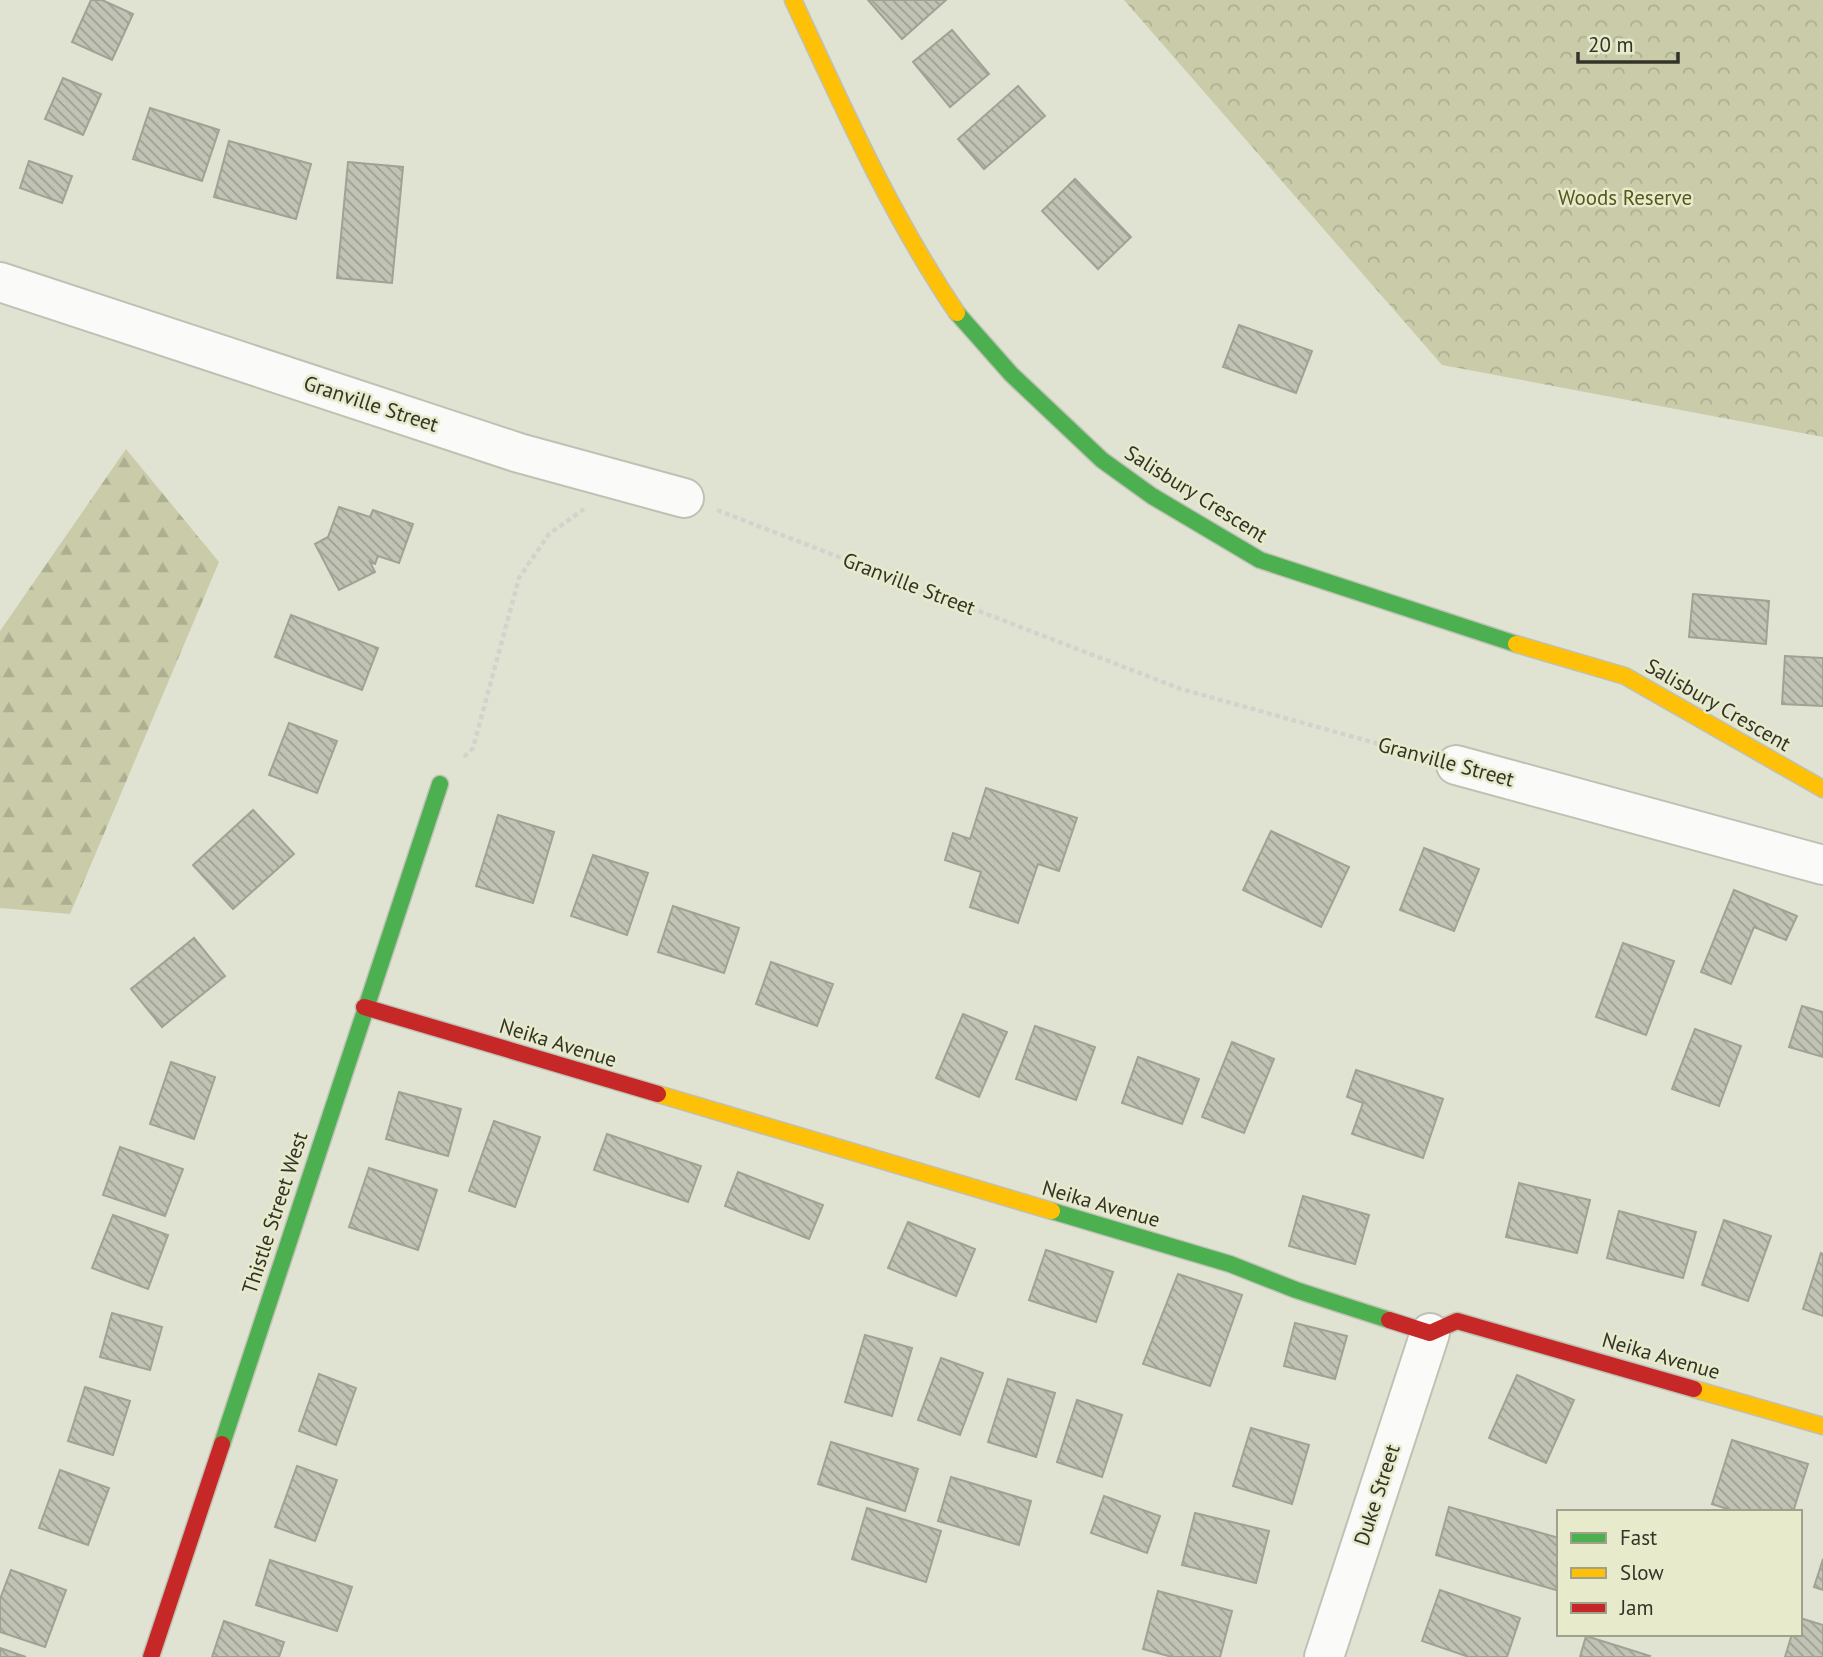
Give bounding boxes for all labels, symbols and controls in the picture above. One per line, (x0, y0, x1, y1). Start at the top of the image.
scale bar (1578, 21, 1678, 65)
text: 20 m (1588, 31, 1634, 58)
park label: Woods Reserve (1558, 184, 1692, 211)
street label: Granville Street (300, 369, 442, 438)
street label: Salisbury Crescent (1120, 439, 1273, 548)
street label: Granville Street (839, 546, 979, 621)
street label: Salisbury Crescent (1641, 652, 1796, 757)
street label: Granville Street (1375, 730, 1517, 793)
street label: Neika Avenue (496, 1012, 620, 1073)
street label: Thistle Street West (236, 1128, 313, 1297)
street label: Neika Avenue (1039, 1174, 1163, 1233)
street label: Neika Avenue (1599, 1326, 1723, 1385)
street label: Duke Street (1347, 1441, 1406, 1549)
legend (1557, 1510, 1802, 1636)
text: Fast (1620, 1524, 1657, 1551)
text: Slow (1620, 1559, 1664, 1586)
text: Jam (1619, 1594, 1654, 1621)

